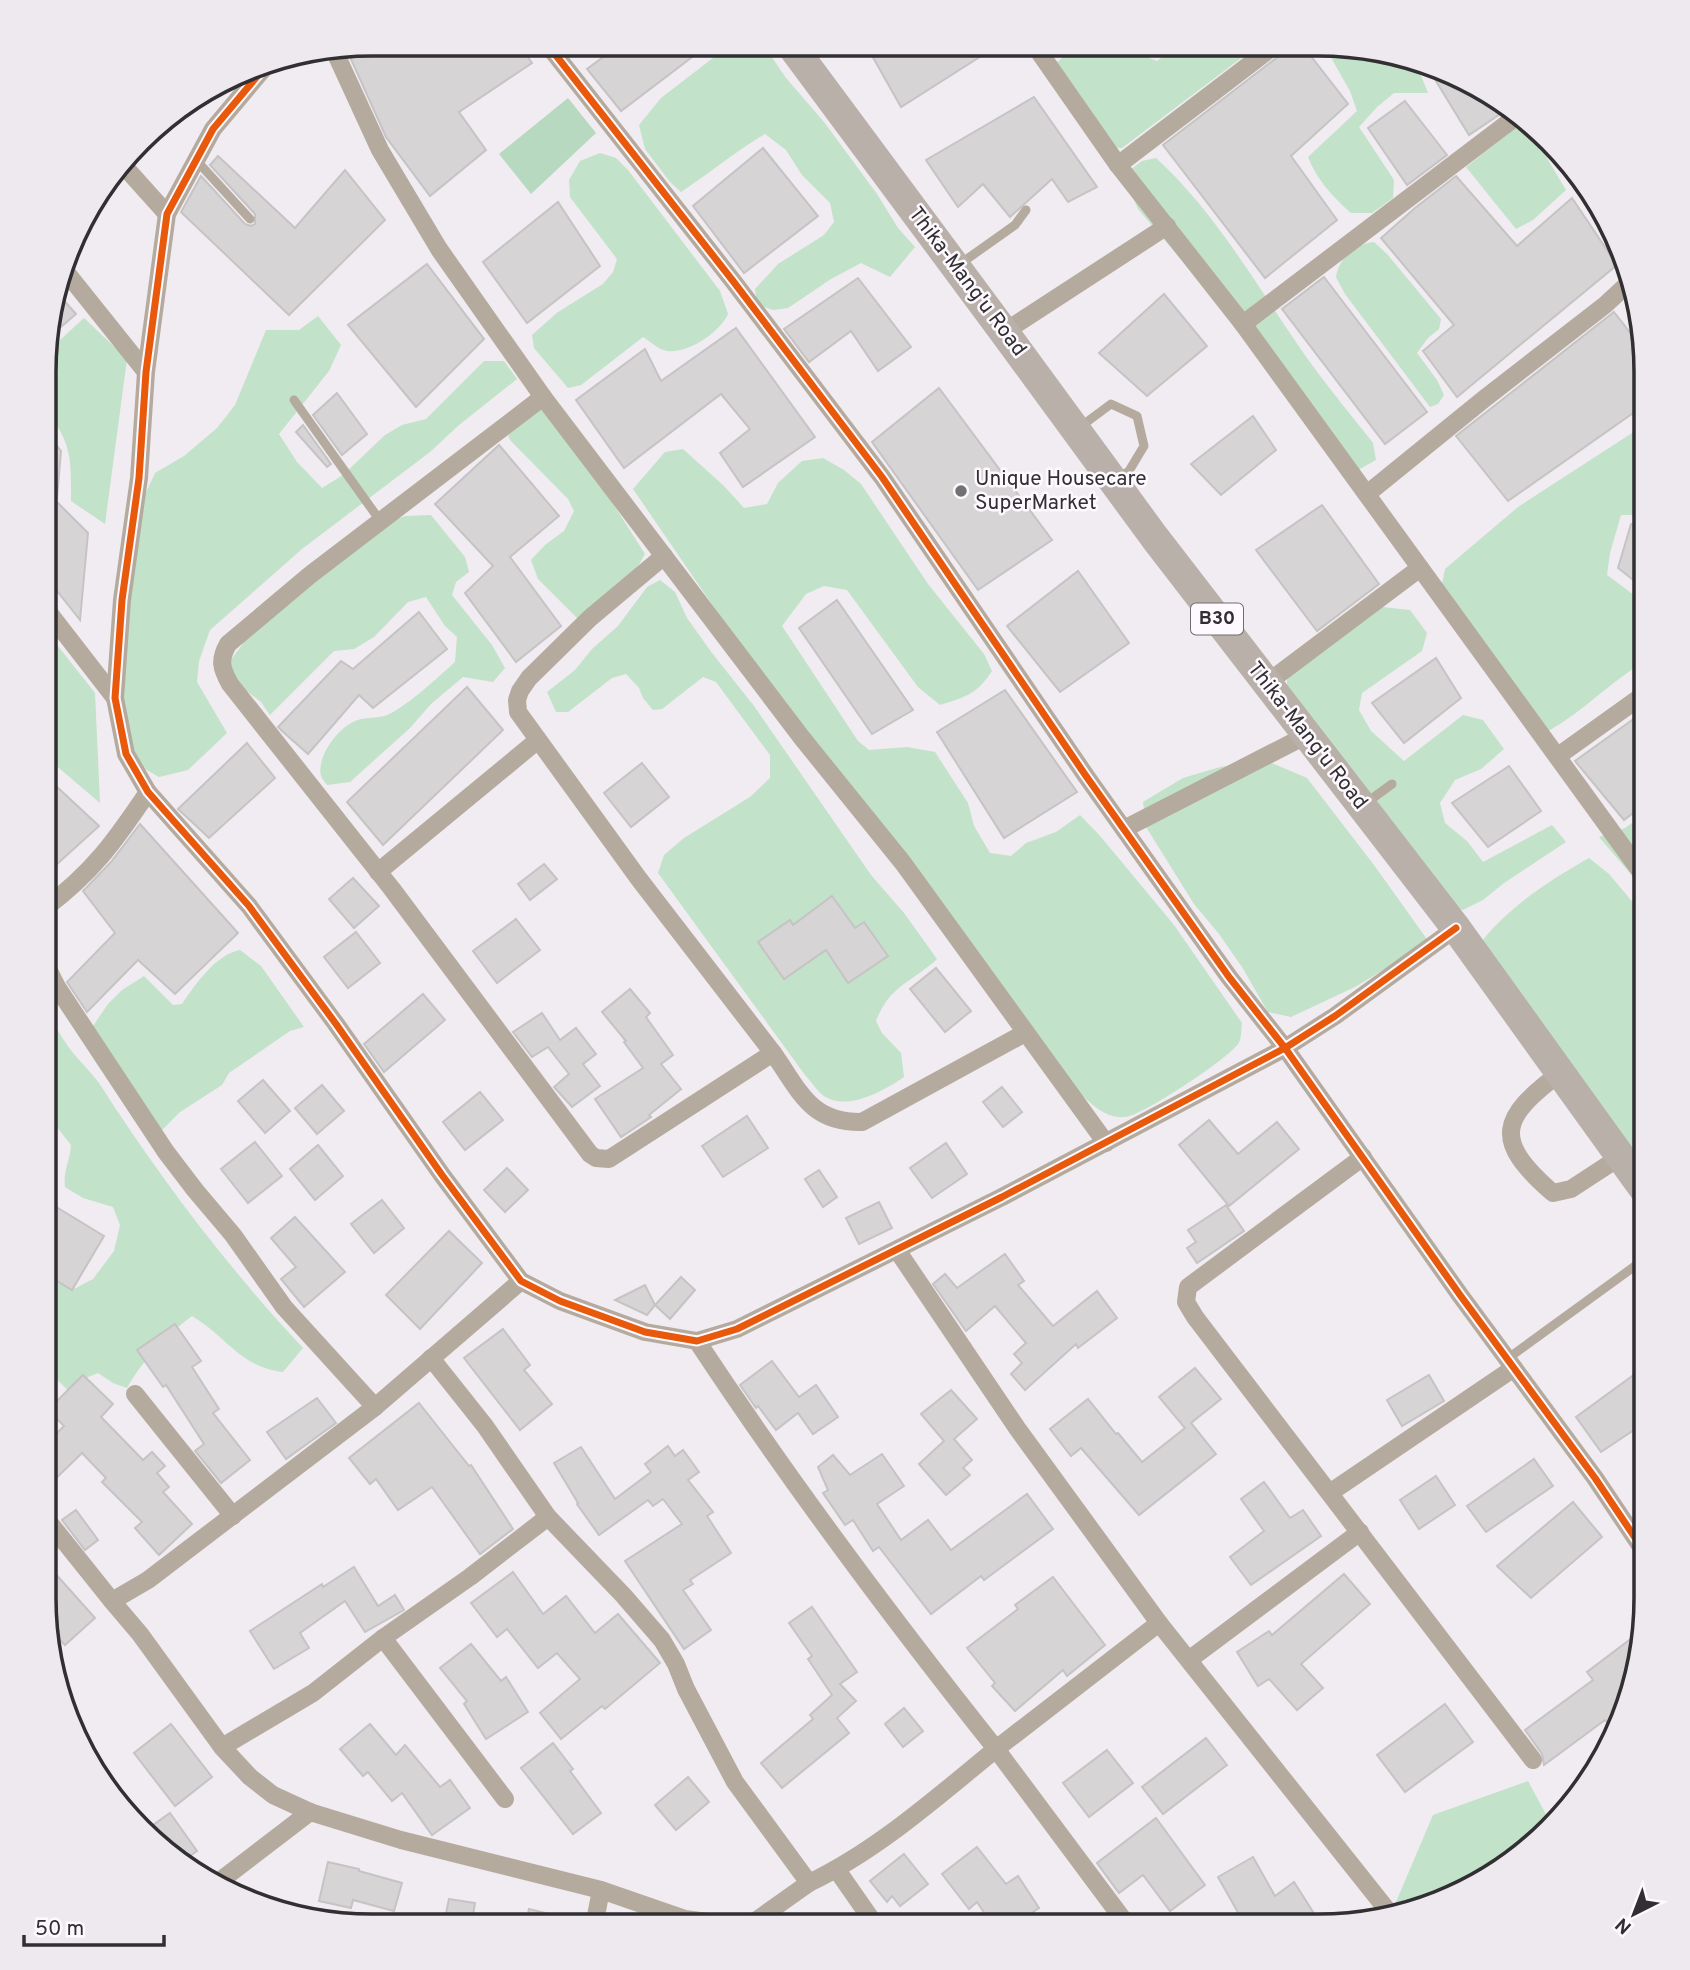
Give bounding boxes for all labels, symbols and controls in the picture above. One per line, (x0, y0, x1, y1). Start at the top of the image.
street label: Thika-Mang'u Road (902, 202, 1032, 362)
place label: Unique Housecare SuperMarket (975, 466, 1147, 517)
marker: Unique Housecare SuperMarket (953, 483, 969, 499)
road number: B30 (1191, 604, 1243, 634)
street label: Thika-Mang'u Road (1241, 657, 1373, 815)
north arrow (1599, 1879, 1669, 1949)
scale bar (24, 1904, 164, 1948)
text: N (1611, 1912, 1637, 1939)
text: 50 m (35, 1916, 84, 1943)

